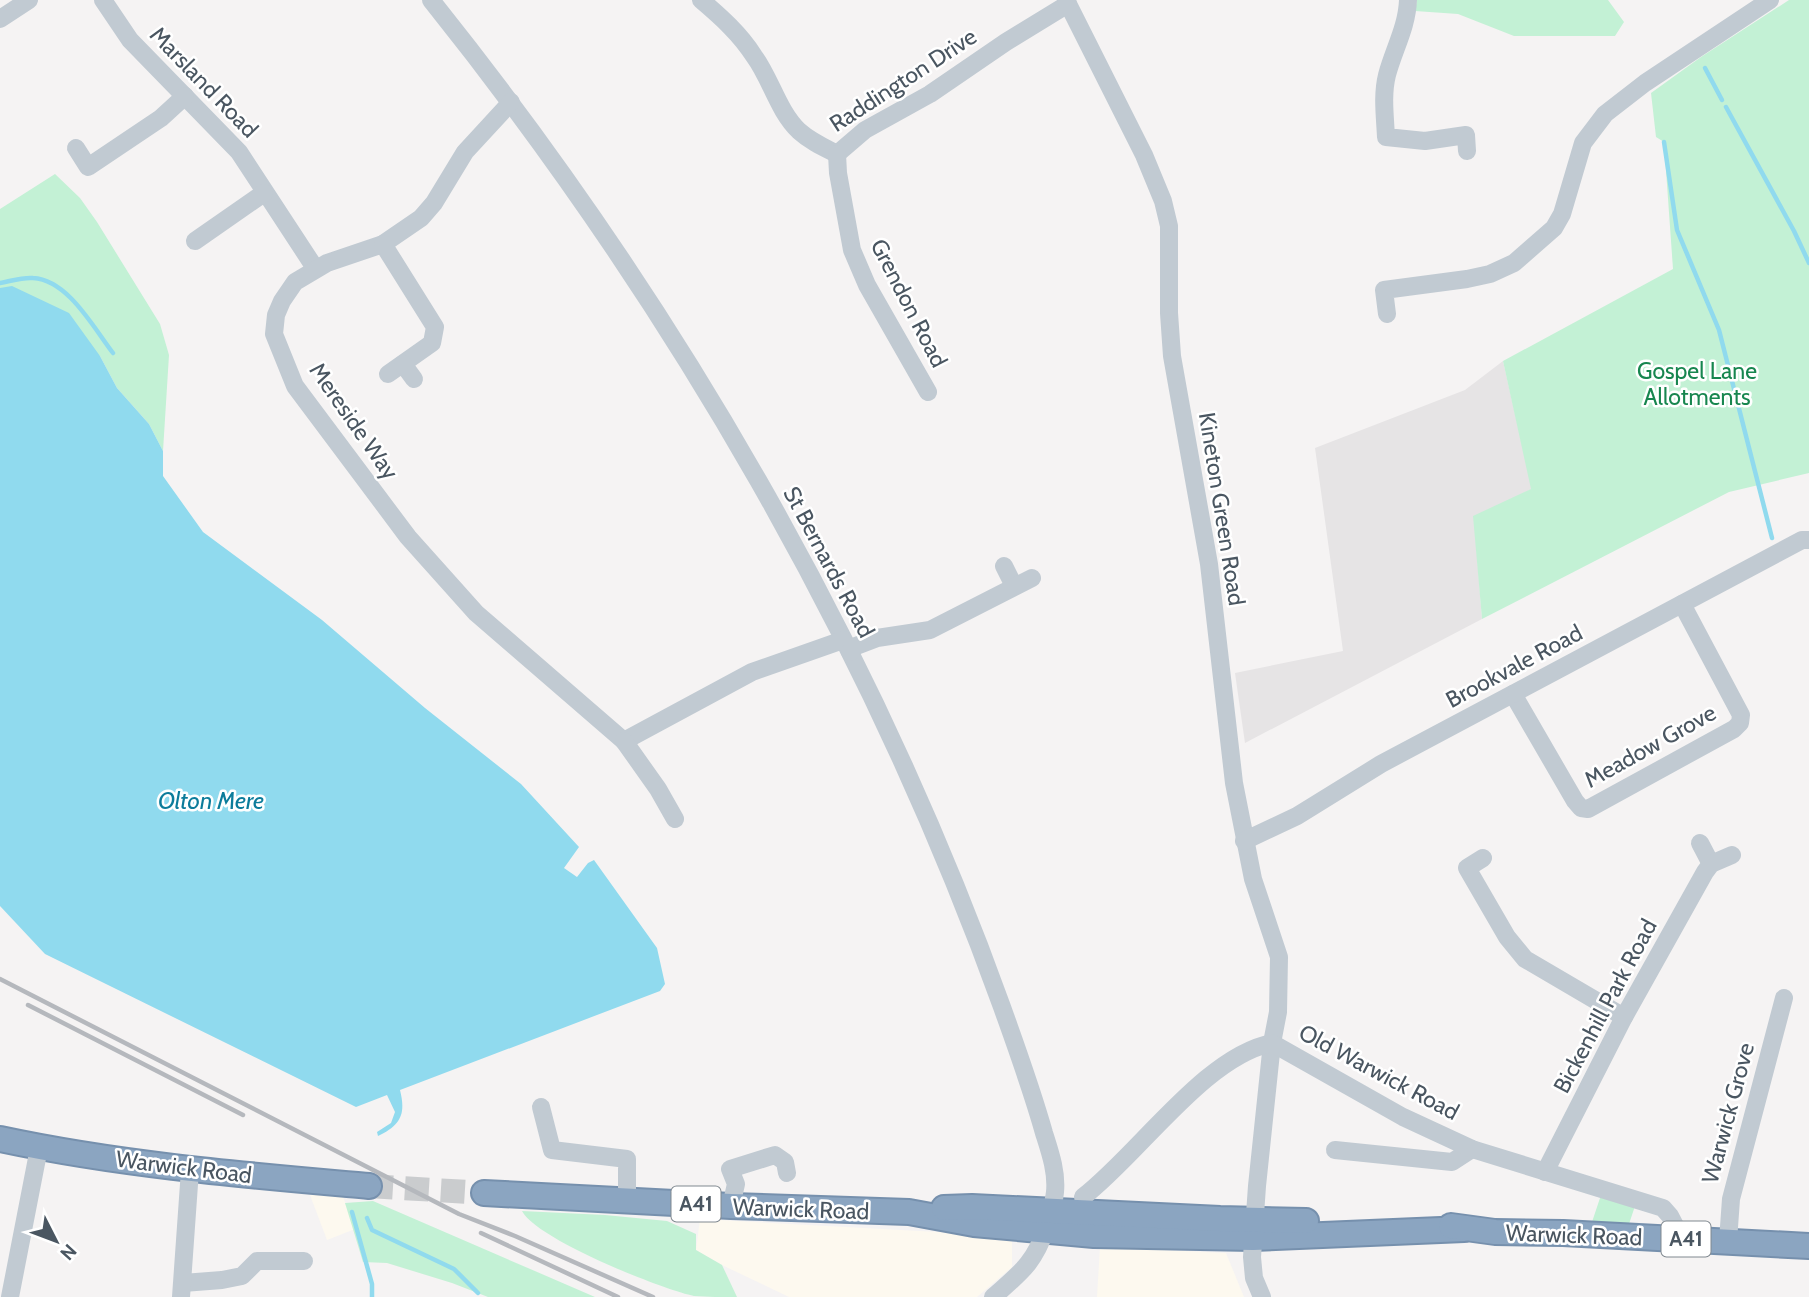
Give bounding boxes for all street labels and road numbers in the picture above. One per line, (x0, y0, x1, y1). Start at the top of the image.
street label: Marsland Road (144, 21, 264, 143)
street label: Raddington Drive (824, 22, 982, 138)
street label: Grendon Road (865, 234, 953, 372)
street label: Mereside Way (304, 357, 405, 485)
street label: Kineton Green Road (1193, 410, 1251, 608)
street label: St Bernards Road (777, 482, 881, 642)
street label: Brookvale Road (1441, 618, 1587, 714)
street label: Meadow Grove (1579, 698, 1721, 794)
street label: Bickenhill Park Road (1547, 914, 1663, 1098)
street label: Old Warwick Road (1294, 1018, 1464, 1126)
street label: Warwick Grove (1696, 1040, 1760, 1186)
street label: Warwick Road (115, 1145, 253, 1189)
road number: A41 (672, 1186, 720, 1222)
street label: Warwick Road (732, 1193, 870, 1225)
street label: Warwick Road (1505, 1219, 1643, 1251)
road number: A41 (1662, 1222, 1710, 1256)

